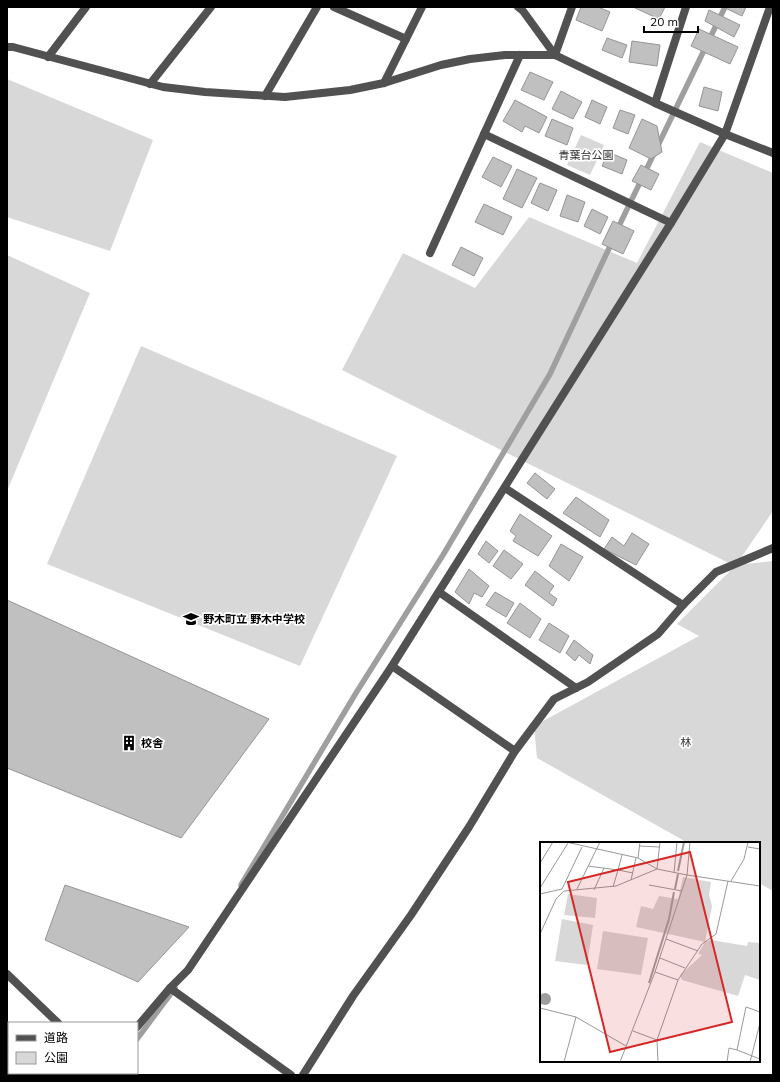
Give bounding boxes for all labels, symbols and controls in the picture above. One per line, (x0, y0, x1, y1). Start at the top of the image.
scale bar (644, 8, 698, 34)
text: 20 m (650, 14, 678, 29)
park label: 青葉台公園 (559, 148, 614, 162)
school or university icon: 野木町立 野木中学校 (182, 610, 200, 628)
place label: 野木町立 野木中学校 (203, 612, 305, 626)
building icon: 校舎 (120, 734, 138, 752)
park label: 林 (681, 735, 692, 749)
place label: 校舎 (141, 736, 164, 750)
inset map (540, 842, 760, 1062)
legend (8, 1022, 138, 1074)
text: 道路 (44, 1030, 68, 1045)
text: 公園 (44, 1050, 68, 1065)

